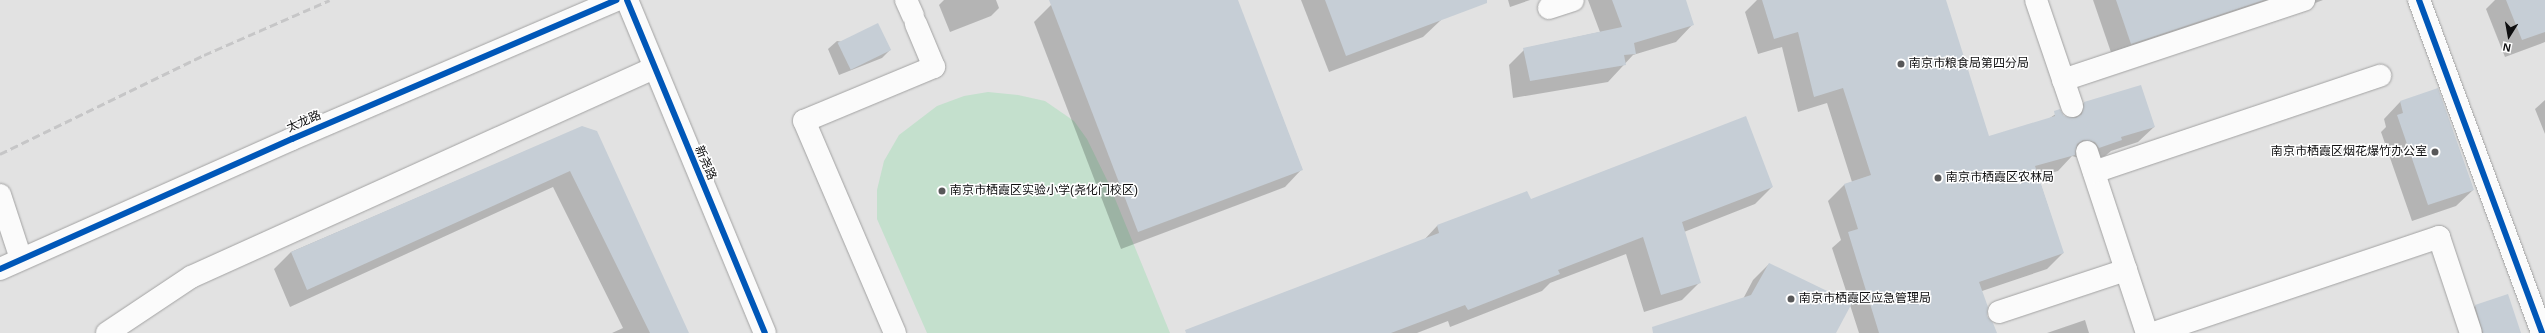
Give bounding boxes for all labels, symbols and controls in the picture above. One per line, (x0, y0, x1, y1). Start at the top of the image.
north arrow (2489, 16, 2529, 56)
text: N (2502, 41, 2512, 54)
place label: 南京市粮食局第四分局 (1909, 57, 2029, 71)
marker: 南京市粮食局第四分局 (1896, 59, 1906, 69)
street label: 太龙路 (285, 108, 323, 136)
street label: 新尧路 (691, 144, 719, 182)
place label: 南京市栖霞区烟花爆竹办公室 (2271, 145, 2427, 159)
marker: 南京市栖霞区烟花爆竹办公室 (2430, 147, 2440, 157)
place label: 南京市栖霞区农林局 (1946, 171, 2054, 185)
marker: 南京市栖霞区农林局 (1933, 173, 1943, 183)
place label: 南京市栖霞区实验小学(尧化门校区) (950, 184, 1138, 198)
marker: 南京市栖霞区实验小学(尧化门校区) (937, 186, 947, 196)
place label: 南京市栖霞区应急管理局 (1799, 292, 1931, 306)
marker: 南京市栖霞区应急管理局 (1786, 294, 1796, 304)

